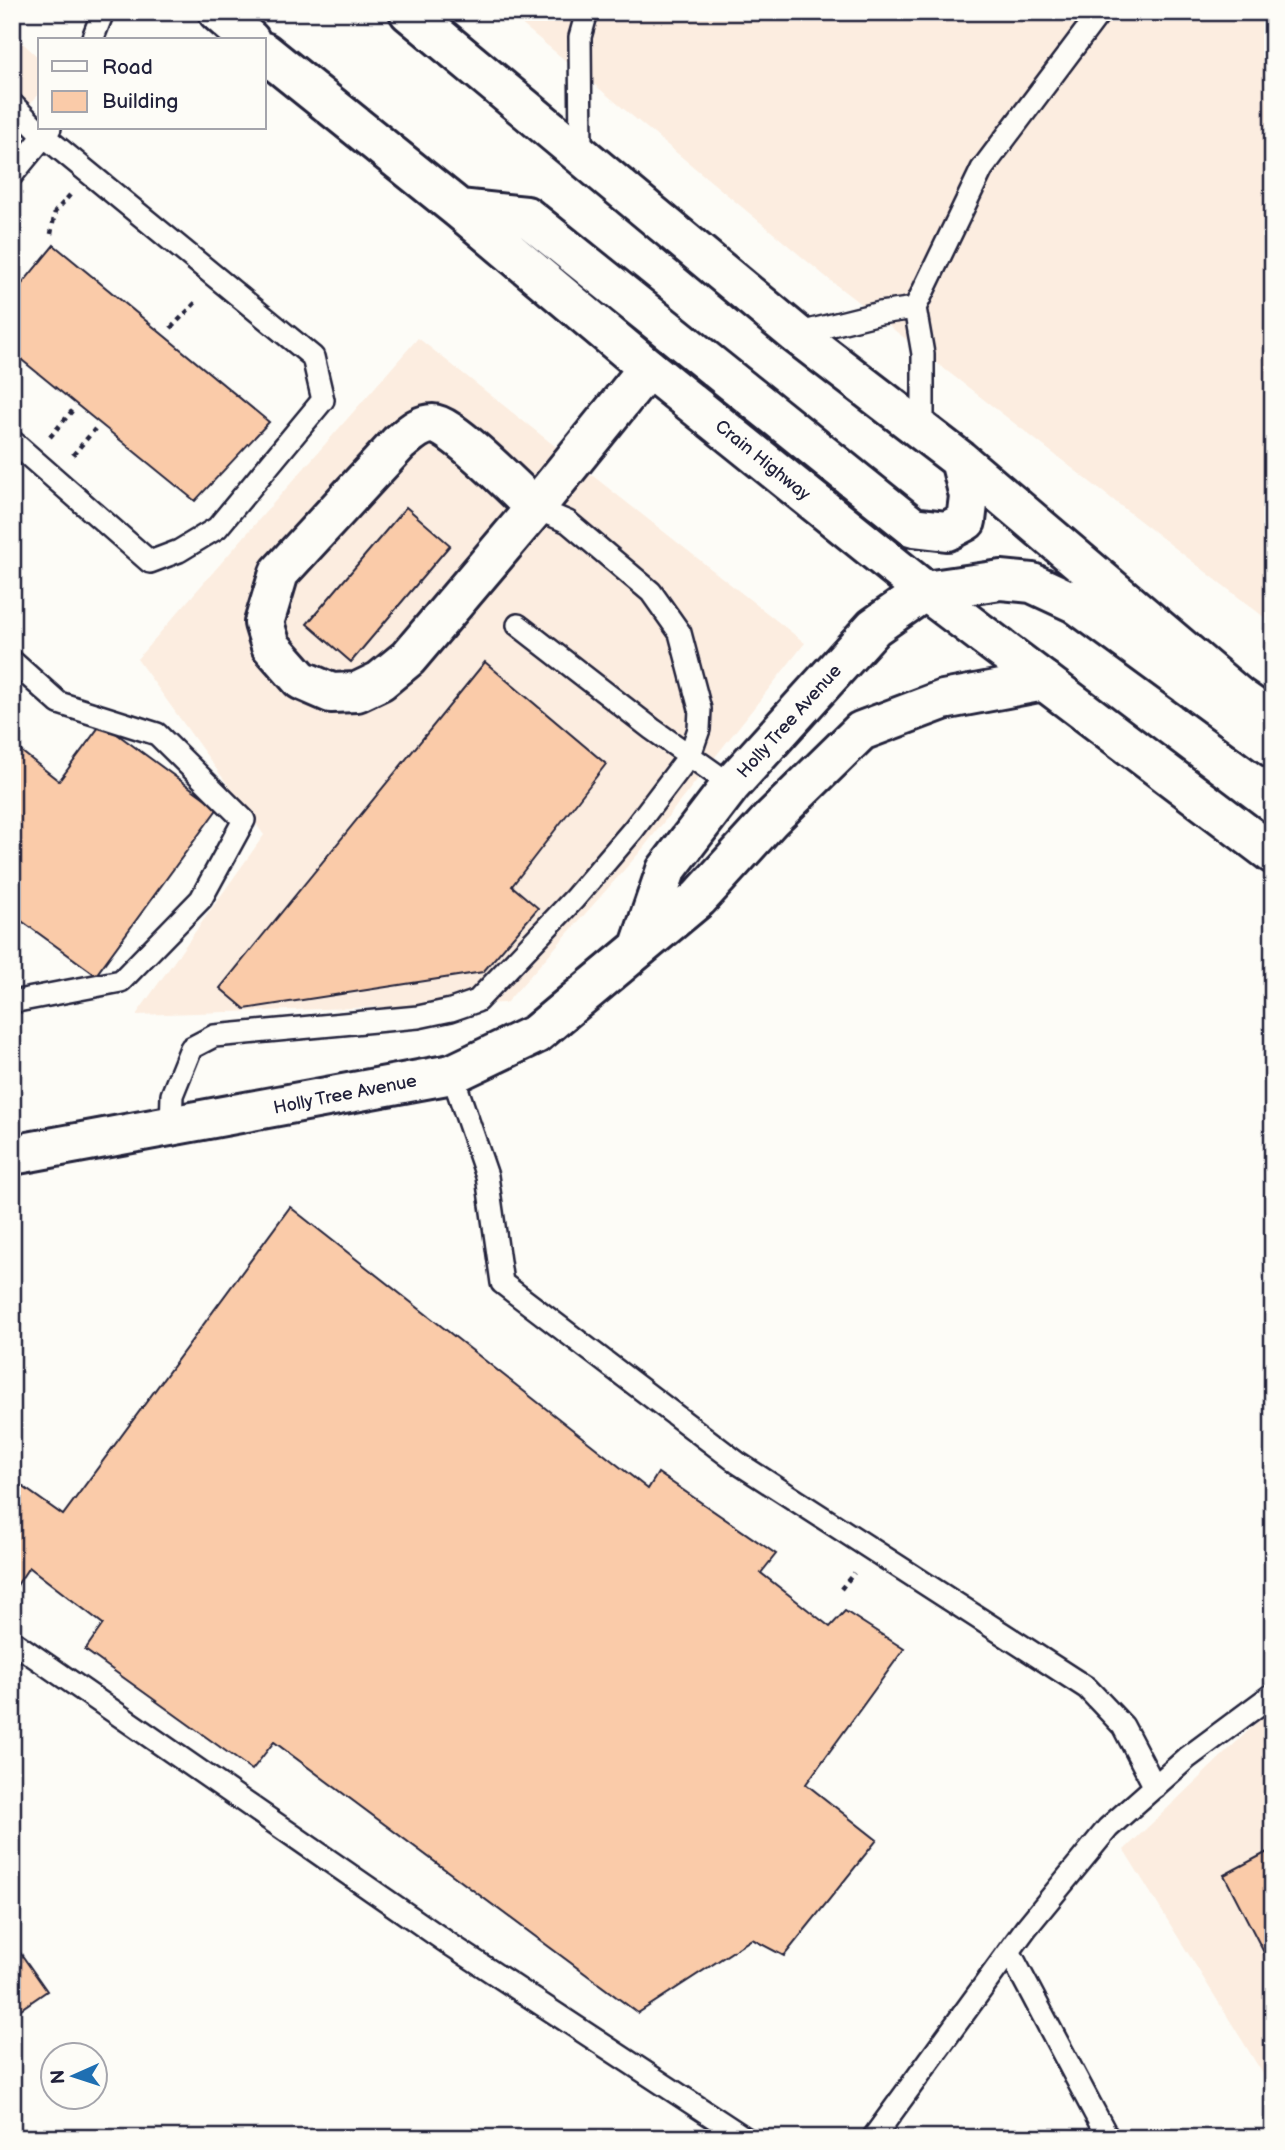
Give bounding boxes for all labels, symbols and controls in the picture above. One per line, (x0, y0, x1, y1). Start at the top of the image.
legend (38, 38, 266, 130)
text: Road (102, 55, 153, 80)
text: Building (102, 89, 178, 114)
street label: Crain Highway (711, 416, 815, 506)
street label: Holly Tree Avenue (733, 660, 846, 782)
street label: Holly Tree Avenue (272, 1070, 419, 1119)
north arrow (38, 2042, 108, 2112)
text: N (47, 2069, 70, 2085)

